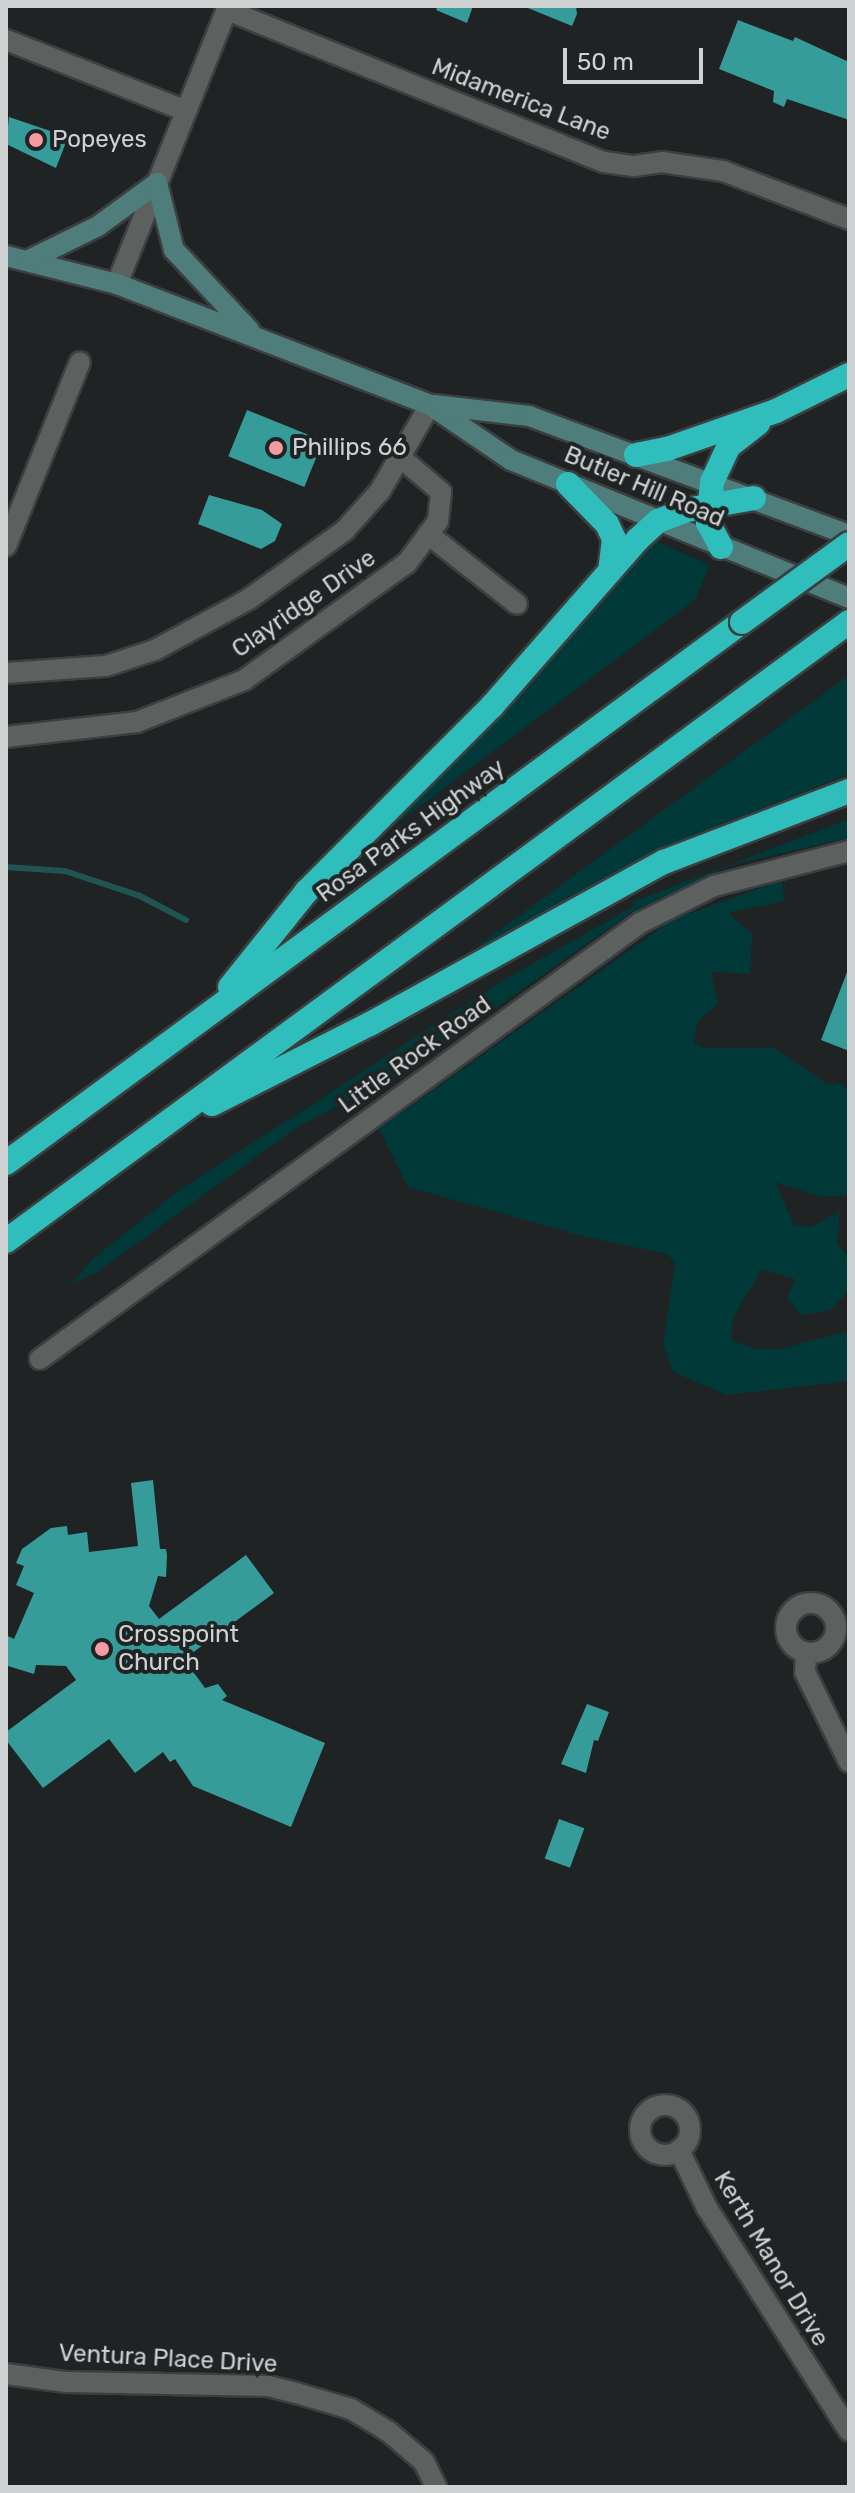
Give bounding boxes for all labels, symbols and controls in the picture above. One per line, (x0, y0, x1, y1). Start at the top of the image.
scale bar (567, 32, 707, 82)
text: 50 m (577, 48, 634, 76)
street label: Midamerica Lane (428, 53, 614, 147)
place label: Popeyes (52, 126, 147, 154)
marker: Popeyes (27, 131, 45, 149)
place label: Phillips 66 (292, 434, 407, 462)
marker: Phillips 66 (267, 439, 285, 457)
street label: Butler Hill Road (559, 440, 729, 534)
street label: Clayridge Drive (227, 544, 381, 664)
street label: Rosa Parks Highway (311, 753, 511, 909)
street label: Little Rock Road (333, 990, 497, 1120)
place label: Crosspoint Church (118, 1621, 239, 1677)
marker: Crosspoint Church (93, 1640, 111, 1658)
street label: Kerth Manor Drive (707, 2166, 835, 2352)
street label: Ventura Place Drive (58, 2339, 278, 2379)

